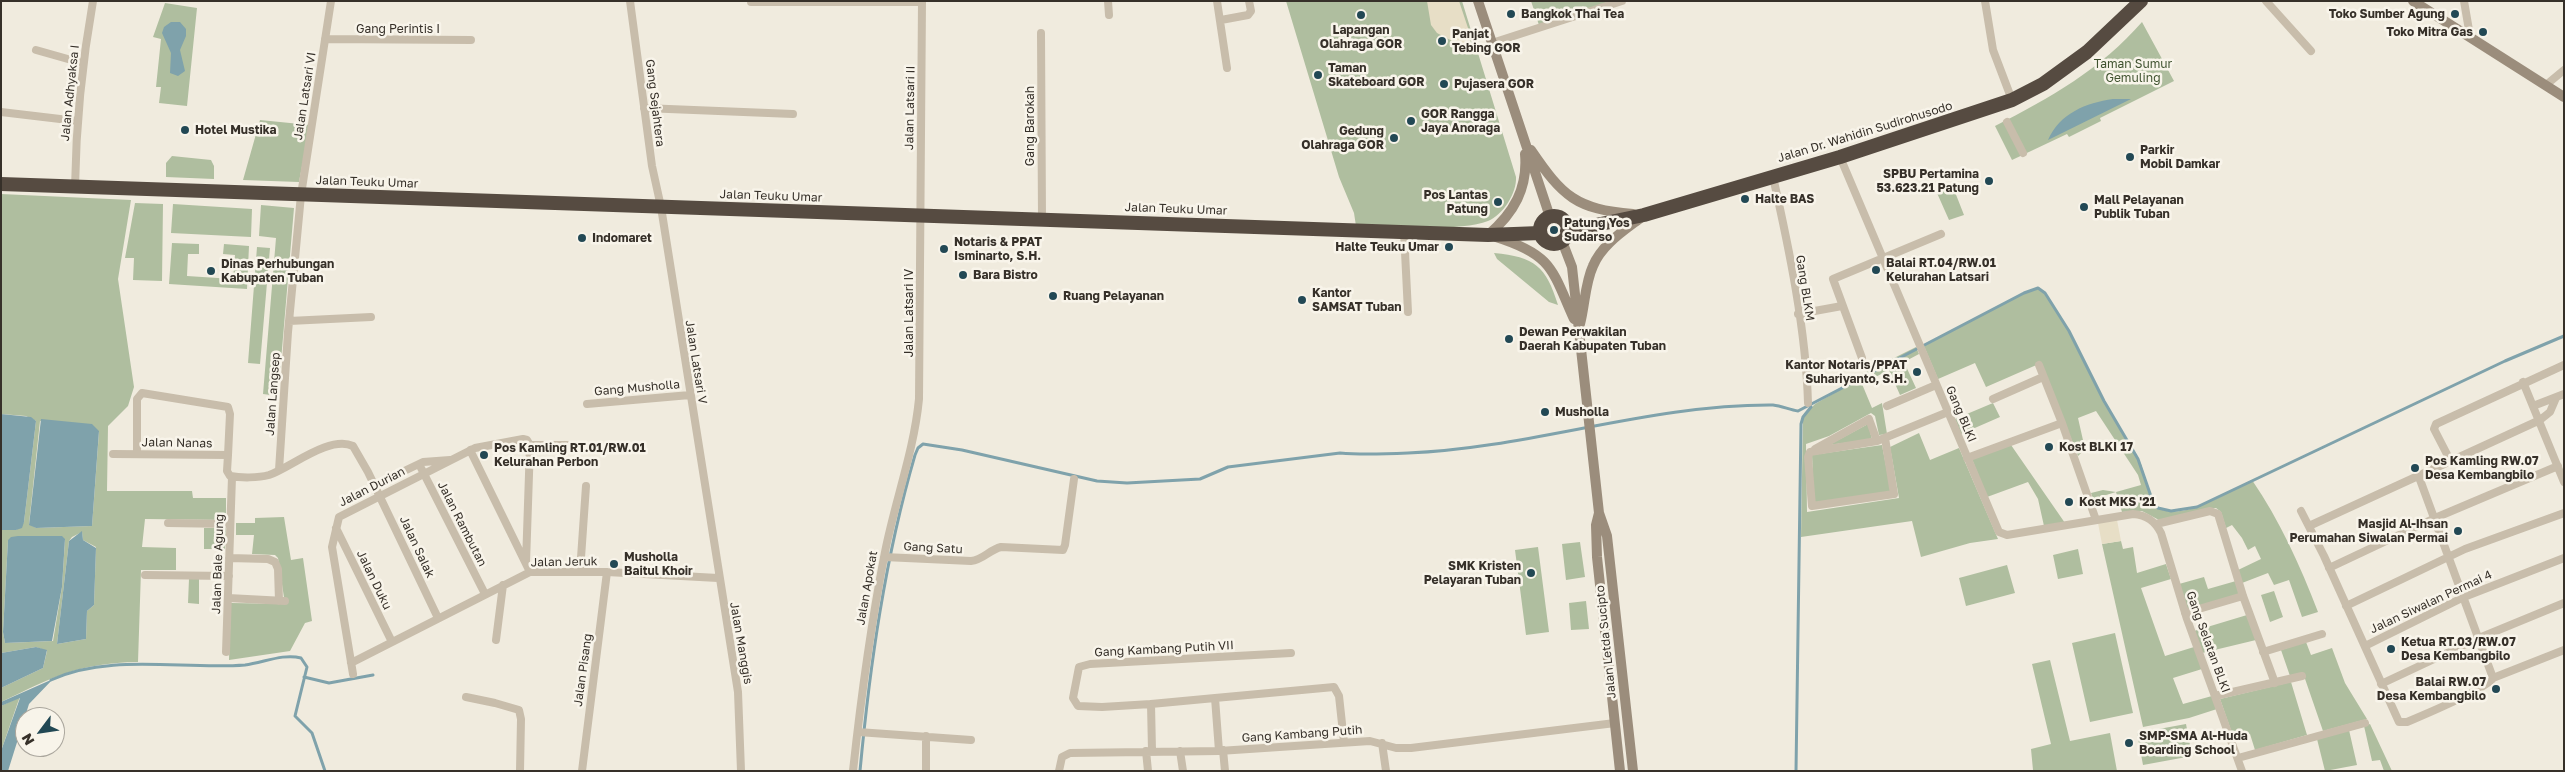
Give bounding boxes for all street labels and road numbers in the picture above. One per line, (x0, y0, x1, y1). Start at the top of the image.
street label: Gang Perintis I (356, 22, 440, 36)
street label: Jalan Adhyaksa I (58, 44, 82, 142)
street label: Jalan Latsari VI (291, 51, 319, 141)
street label: Gang Sejahtera (642, 58, 668, 148)
street label: Jalan Latsari II (902, 66, 918, 150)
street label: Gang Barokah (1023, 86, 1037, 166)
street label: Jalan Dr. Wahidin Sudirohusodo (1776, 98, 1954, 166)
street label: Jalan Teuku Umar (315, 173, 419, 191)
street label: Jalan Teuku Umar (719, 187, 823, 205)
street label: Jalan Teuku Umar (1124, 200, 1228, 218)
street label: Gang BLKM (1793, 254, 1817, 322)
street label: Jalan Latsari IV (902, 269, 916, 357)
street label: Jalan Latsari V (682, 319, 710, 405)
street label: Jalan Langsep (263, 352, 283, 436)
street label: Gang Musholla (594, 377, 680, 399)
street label: Gang BLKI (1943, 384, 1979, 444)
street label: Jalan Nanas (141, 435, 213, 451)
street label: Jalan Durian (337, 464, 407, 510)
street label: Jalan Rambutan (434, 479, 490, 569)
street label: Jalan Bale Agung (209, 514, 227, 614)
street label: Jalan Salak (396, 514, 438, 580)
street label: Gang Satu (903, 539, 963, 557)
street label: Jalan Duku (353, 548, 395, 612)
street label: Jalan Apokat (853, 550, 881, 626)
street label: Jalan Jeruk (530, 554, 598, 570)
street label: Jalan Siwalan Permai 4 (2368, 567, 2494, 637)
street label: Jalan Letda Sucipto (1593, 584, 1619, 700)
street label: Gang Selatan BLKI (2183, 589, 2233, 695)
street label: Jalan Manggis (727, 601, 755, 685)
street label: Jalan Pisang (571, 633, 595, 707)
street label: Gang Kambang Putih VII (1094, 638, 1234, 660)
street label: Gang Kambang Putih (1241, 723, 1363, 745)

